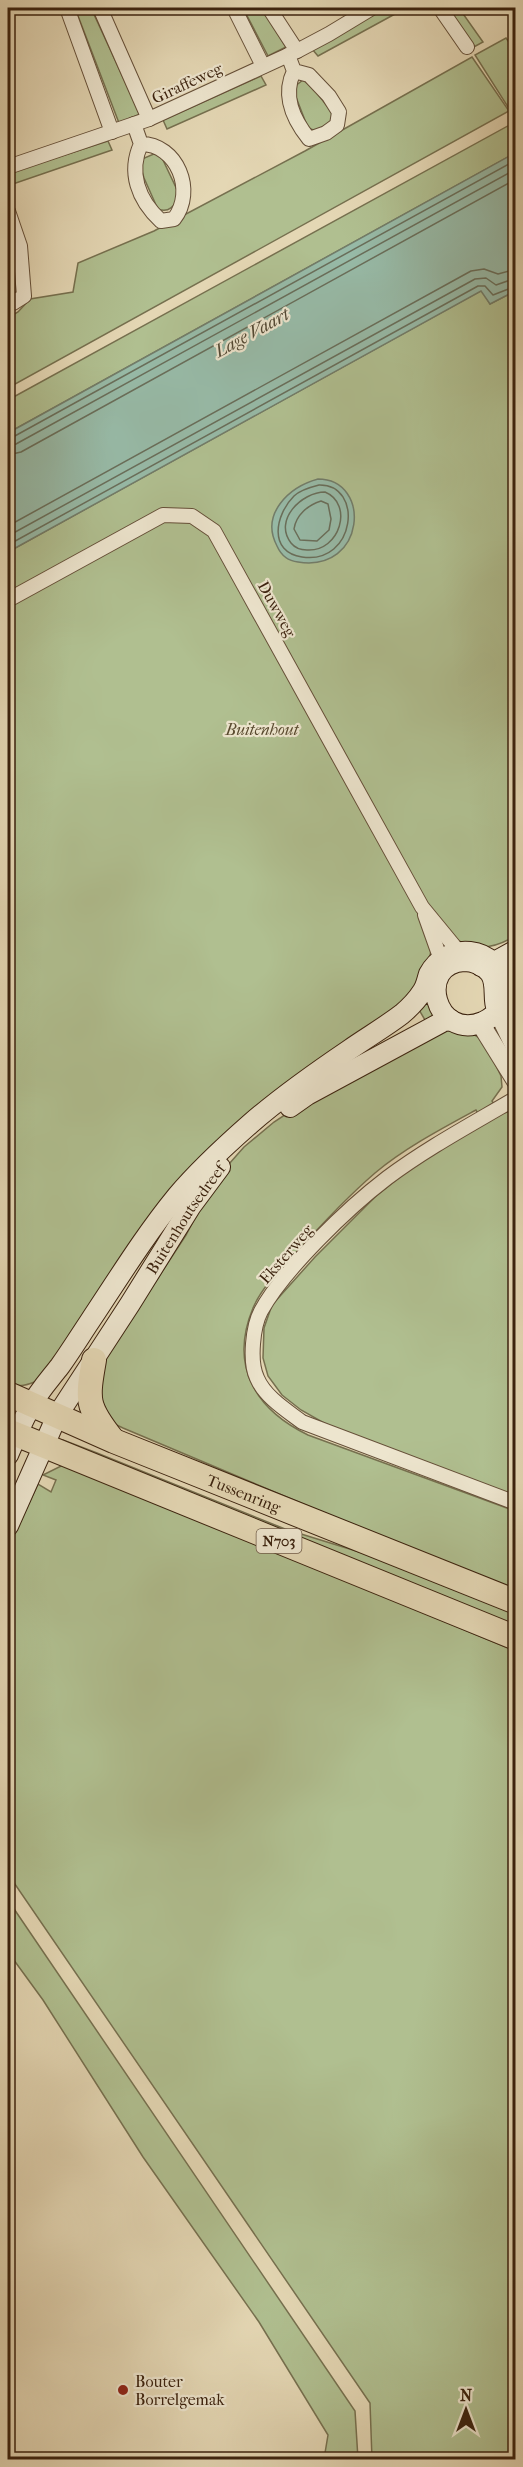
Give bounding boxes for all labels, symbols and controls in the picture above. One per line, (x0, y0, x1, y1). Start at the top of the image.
street label: Giraffeweg (149, 58, 226, 108)
water label: Lage Vaart (209, 303, 294, 363)
street label: Duwweg (254, 578, 300, 641)
park label: Buitenhout (225, 720, 300, 739)
street label: Buitenhoutsedreef (142, 1156, 231, 1277)
street label: Eksterweg (255, 1220, 317, 1288)
street label: Tussenring (204, 1470, 284, 1517)
road number: N703 (256, 1529, 302, 1553)
place label: Bouter Borrelgemak (135, 2372, 225, 2409)
north arrow (436, 2380, 496, 2440)
marker: Bouter Borrelgemak (116, 2383, 130, 2397)
text: N (460, 2386, 473, 2405)

